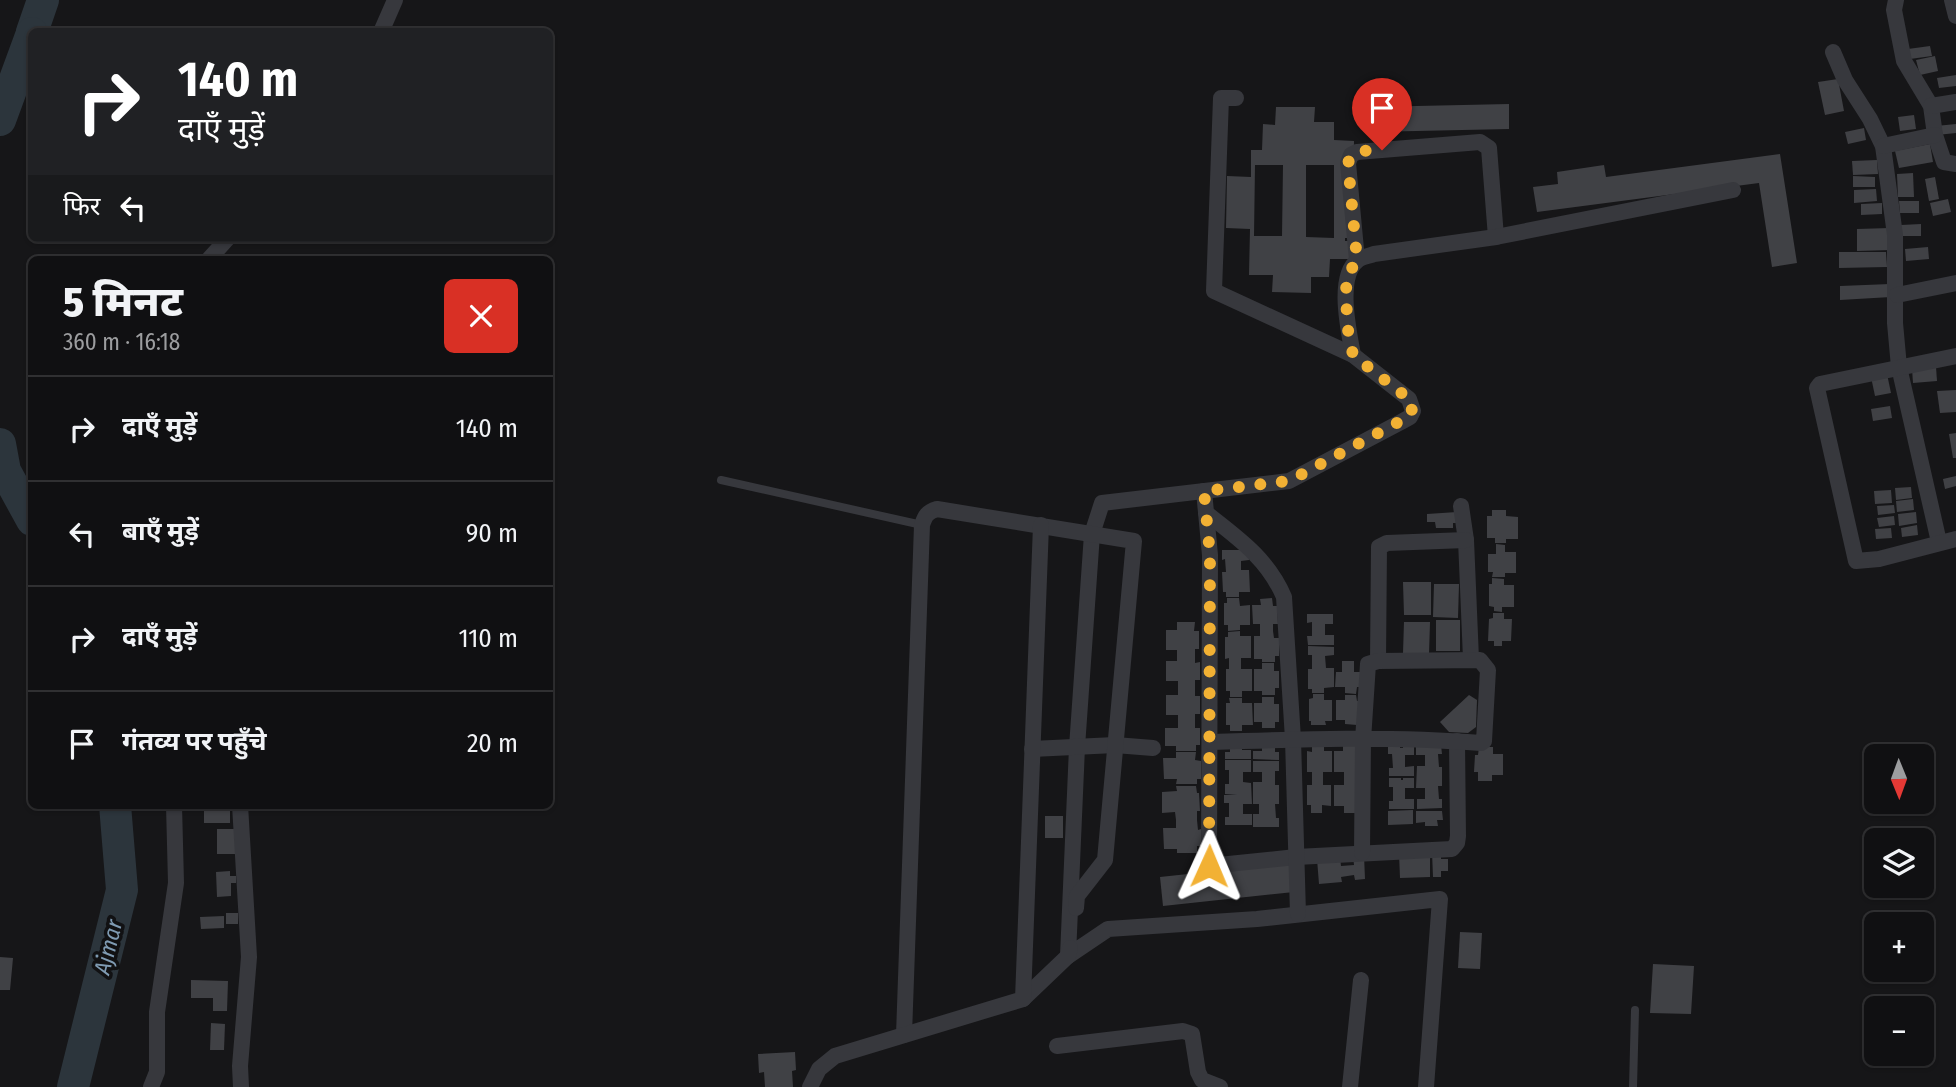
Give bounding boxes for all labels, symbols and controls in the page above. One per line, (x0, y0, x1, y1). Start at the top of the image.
text: 140 m (178, 50, 298, 109)
icon: right (63, 56, 154, 147)
pin (1352, 78, 1412, 150)
icon: arrive (1363, 89, 1401, 127)
text: दाएँ मुड़ें (178, 110, 265, 148)
icon: left (114, 189, 152, 227)
text: फिर (63, 191, 100, 222)
text: 5 मिनट (63, 277, 183, 327)
button: close (444, 279, 518, 353)
text: 360 m · 16:18 (63, 328, 180, 356)
icon: right (63, 410, 101, 448)
text: दाएँ मुड़ें (122, 411, 197, 442)
text: 140 m (456, 413, 518, 444)
icon: left (63, 515, 101, 553)
text: बाएँ मुड़ें (122, 516, 199, 547)
text: 90 m (466, 518, 518, 549)
icon: right (63, 620, 101, 658)
text: दाएँ मुड़ें (122, 621, 197, 652)
text: 110 m (458, 623, 518, 654)
icon: arrive (63, 725, 101, 763)
text: गंतव्य पर पहुँचे (122, 726, 266, 757)
text: 20 m (467, 728, 518, 759)
north arrow (1864, 744, 1934, 814)
map controls (1864, 744, 1934, 1066)
button: layers (1864, 828, 1934, 898)
position arrow (1172, 829, 1246, 903)
button: + (1864, 912, 1934, 982)
water label: Ajmar (87, 916, 129, 978)
button: − (1864, 996, 1934, 1066)

